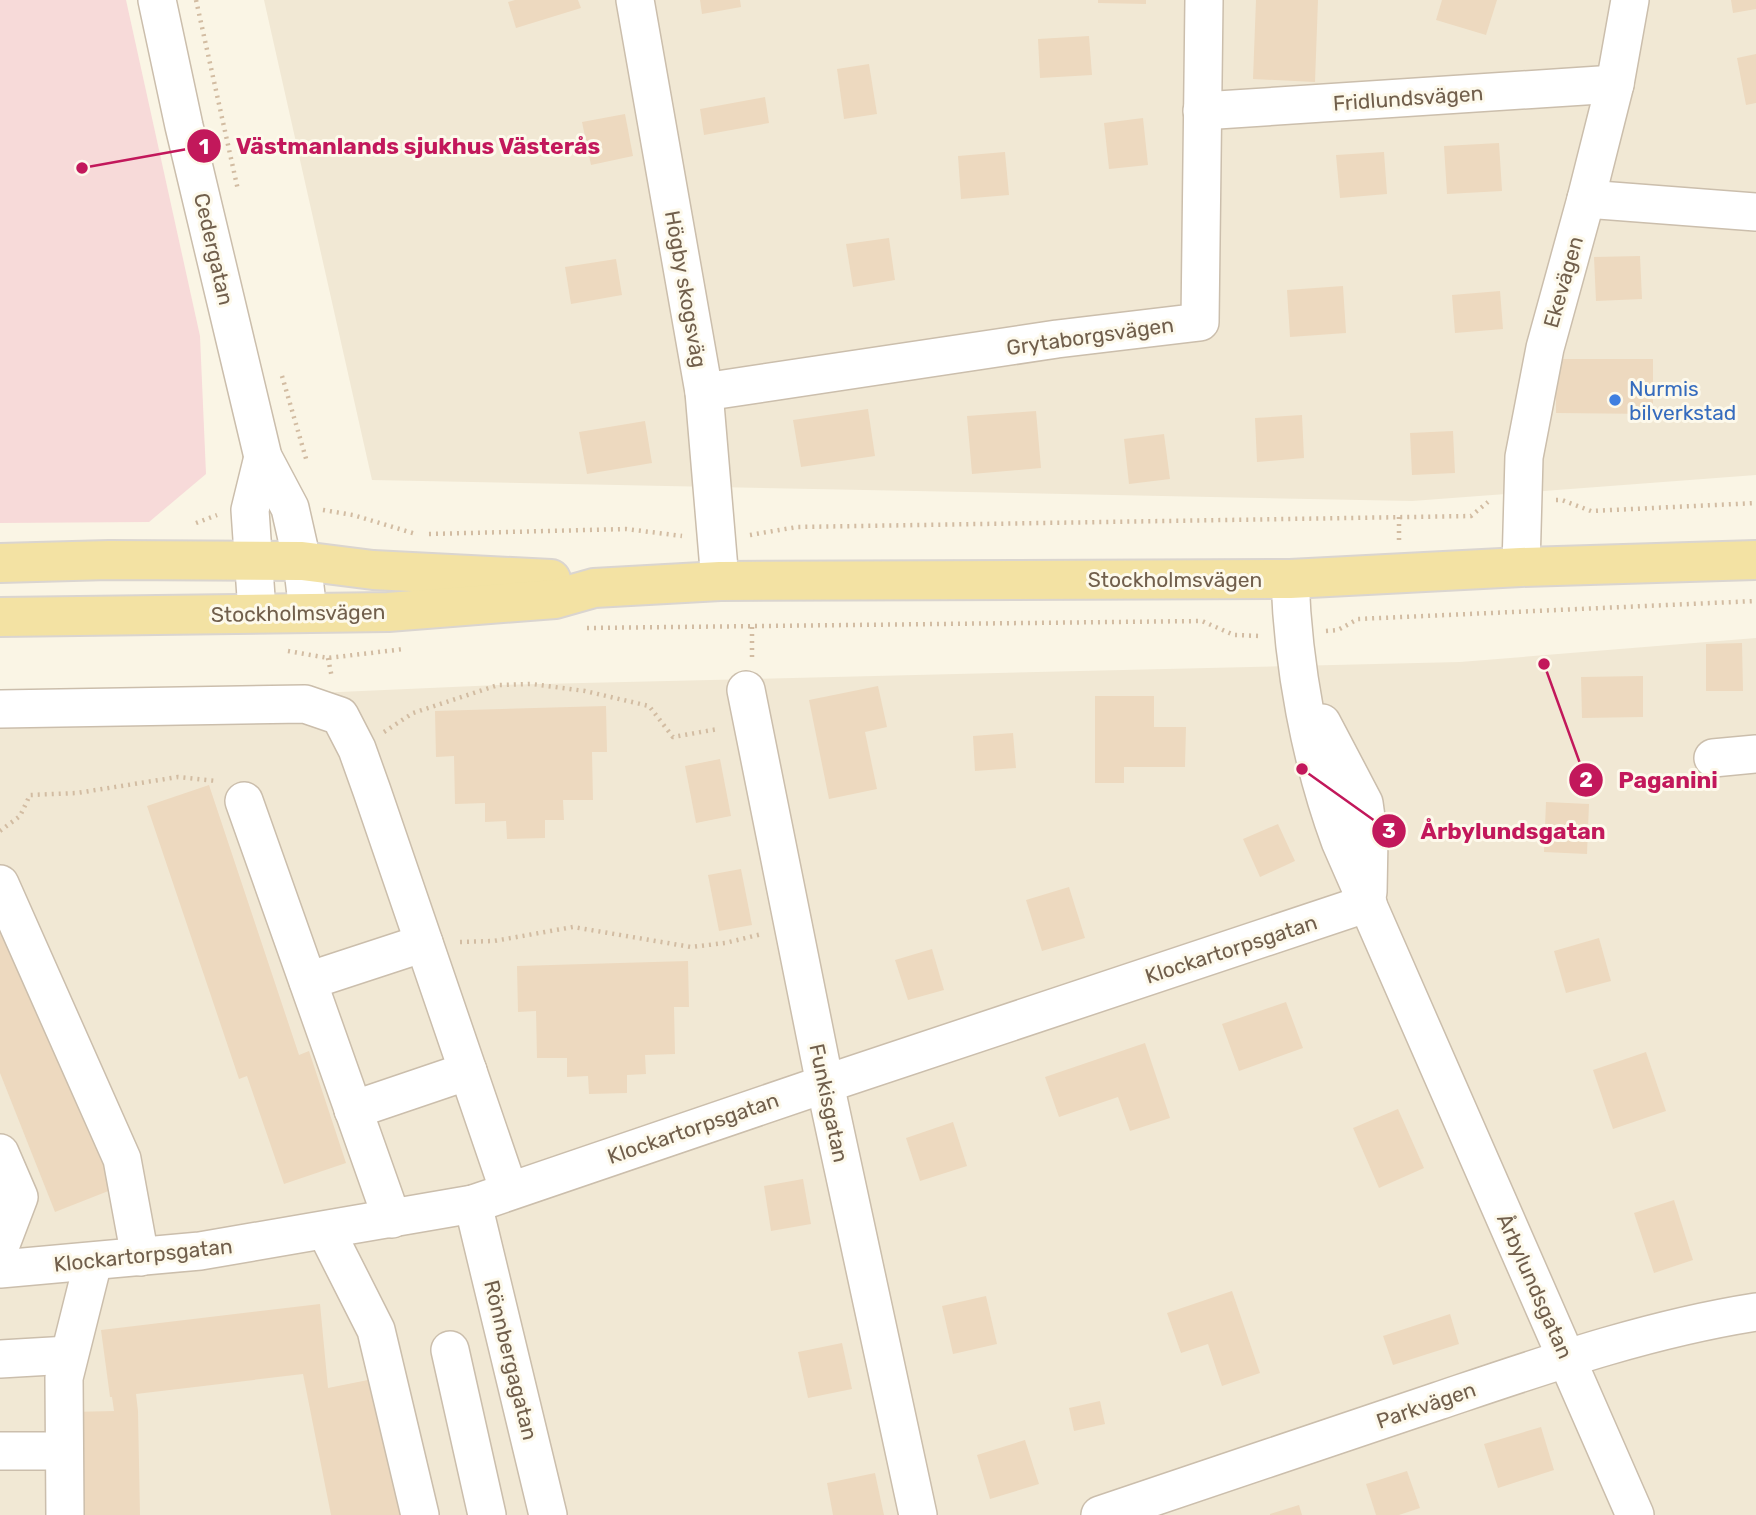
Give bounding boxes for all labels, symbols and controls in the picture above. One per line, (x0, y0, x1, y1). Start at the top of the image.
street label: Fridlundsvägen (1332, 80, 1484, 116)
callout: Västmanlands sjukhus Västerås (187, 124, 615, 168)
text: Västmanlands sjukhus Västerås (236, 132, 600, 160)
text: 1 (199, 134, 209, 159)
street label: Cedergatan (189, 190, 239, 308)
street label: Högby skogsväg (660, 208, 712, 370)
street label: Ekevägen (1538, 233, 1588, 331)
street label: Grytaborgsvägen (1005, 312, 1175, 360)
place label: Nurmis bilverkstad (1629, 376, 1736, 425)
marker: Nurmis bilverkstad (1607, 392, 1623, 408)
street label: Stockholmsvägen (1088, 567, 1262, 592)
street label: Stockholmsvägen (211, 599, 385, 627)
callout: Paganini (1569, 758, 1731, 802)
text: Paganini (1618, 766, 1718, 794)
text: 2 (1579, 767, 1593, 792)
callout: Årbylundsgatan (1372, 809, 1620, 853)
text: Årbylundsgatan (1420, 817, 1606, 845)
text: 3 (1382, 818, 1396, 843)
street label: Klockartorpsgatan (1142, 909, 1320, 989)
street label: Funkisgatan (804, 1041, 854, 1165)
street label: Klockartorpsgatan (604, 1087, 782, 1169)
street label: Årbylundsgatan (1492, 1210, 1578, 1362)
street label: Klockartorpsgatan (52, 1233, 234, 1277)
street label: Rönnbergagatan (479, 1277, 543, 1443)
street label: Parkvägen (1373, 1376, 1479, 1434)

